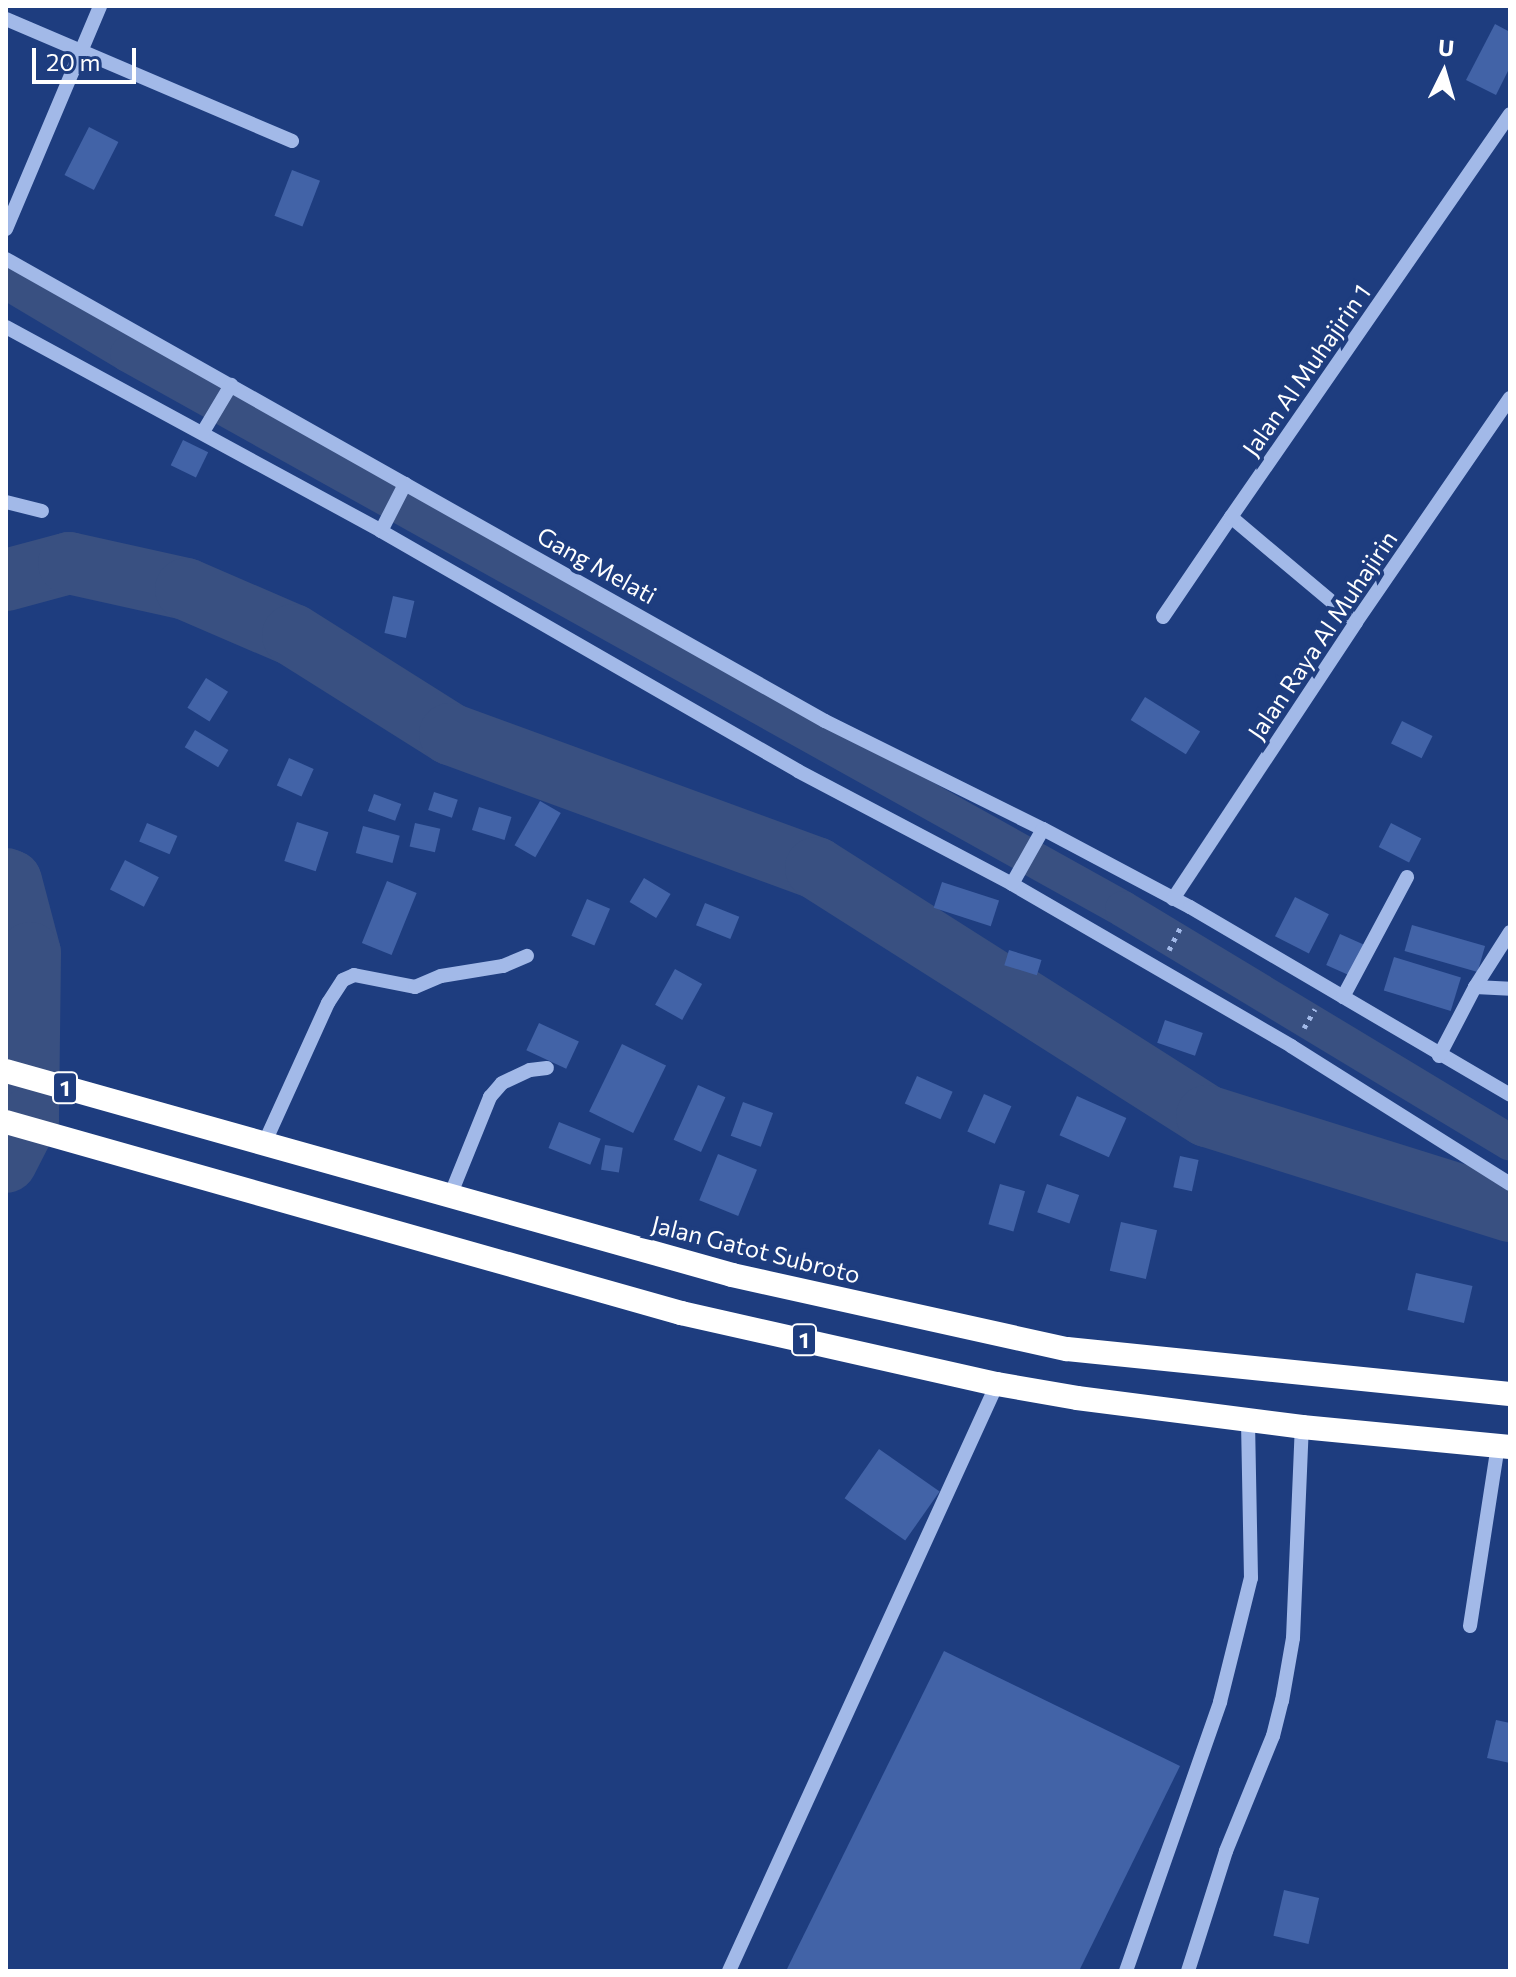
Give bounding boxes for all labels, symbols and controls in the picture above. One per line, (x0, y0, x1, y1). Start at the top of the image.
scale bar (36, 32, 140, 82)
north arrow (1404, 32, 1484, 112)
text: U (1437, 33, 1455, 62)
text: 20 m (46, 47, 100, 76)
street label: Jalan Al Muhajirin 1 (1236, 279, 1376, 461)
street label: Gang Melati (532, 520, 662, 610)
street label: Jalan Raya Al Muhajirin (1241, 525, 1403, 745)
road number: 1 (51, 1070, 79, 1106)
street label: Jalan Gatot Subroto (649, 1209, 863, 1289)
road number: 1 (790, 1322, 818, 1358)

